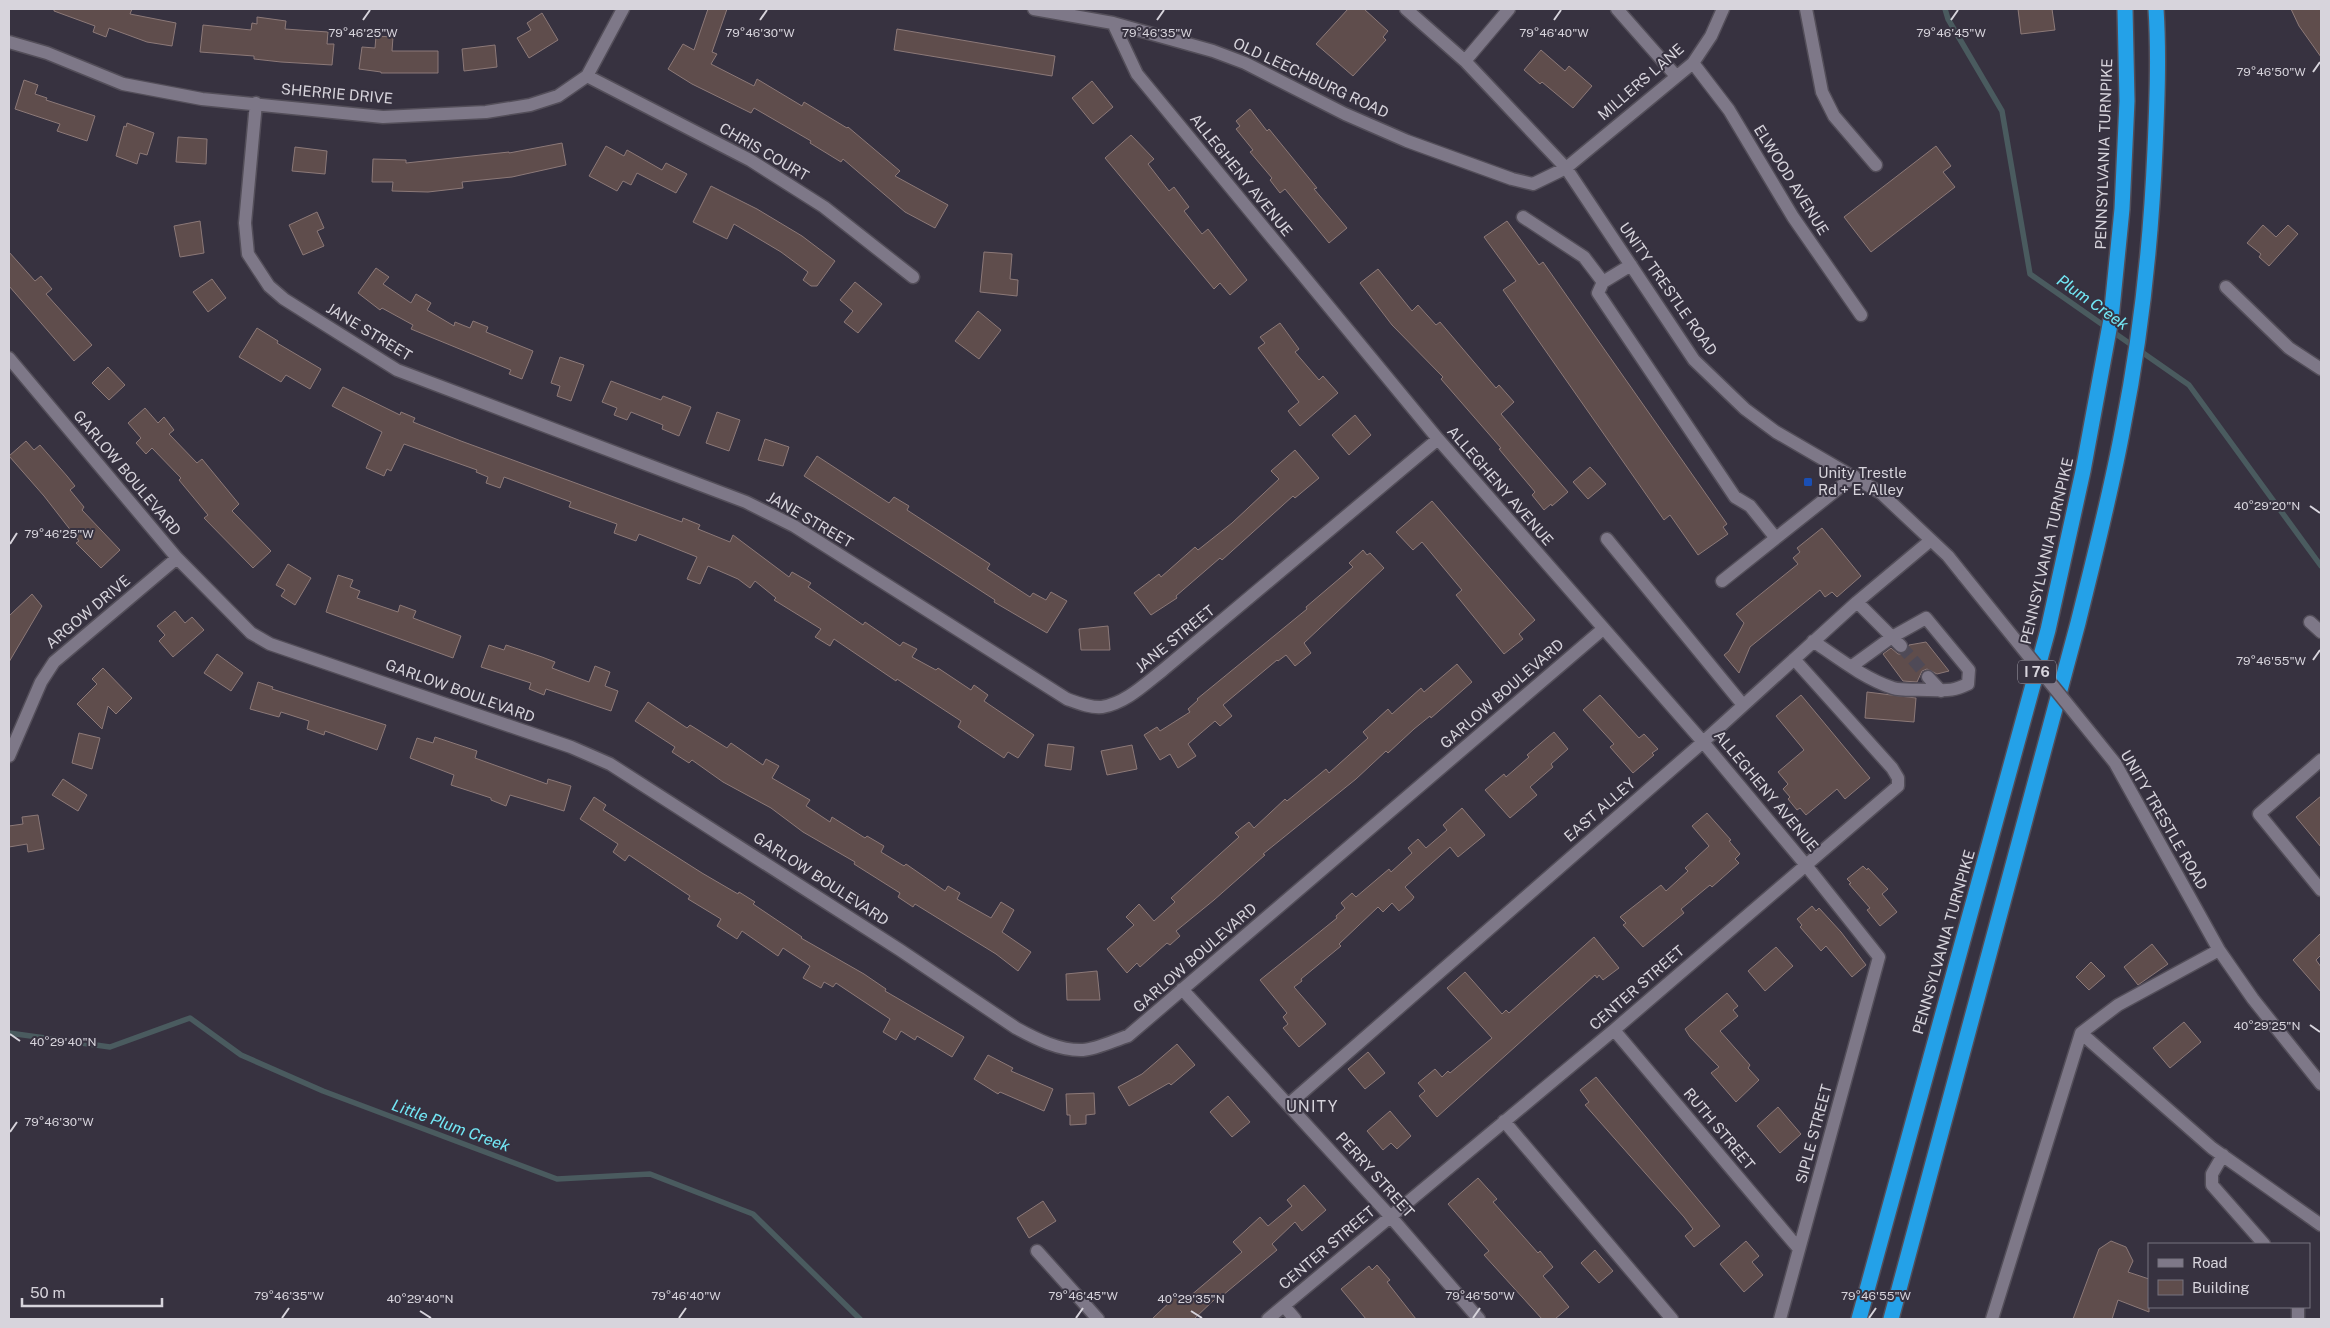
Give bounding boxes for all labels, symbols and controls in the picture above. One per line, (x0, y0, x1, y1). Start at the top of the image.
text: 79°46'25"W (328, 26, 398, 40)
text: 79°46'30"W (725, 26, 795, 40)
text: 79°46'35"W (1122, 26, 1192, 40)
text: 79°46'40"W (1519, 26, 1589, 40)
text: 79°46'45"W (1916, 26, 1986, 40)
street label: OLD LEECHBURG ROAD (1231, 34, 1392, 121)
street label: MILLERS LANE (1594, 40, 1687, 123)
street label: PENNSYLVANIA TURNPIKE (2092, 58, 2115, 250)
text: 79°46'50"W (2236, 65, 2306, 79)
street label: SHERRIE DRIVE (280, 80, 394, 107)
street label: ALLEGHENY AVENUE (1187, 110, 1296, 239)
street label: CHRIS COURT (717, 119, 812, 184)
street label: ELWOOD AVENUE (1751, 122, 1832, 238)
street label: UNITY TRESTLE ROAD (1616, 219, 1721, 359)
water label: Plum Creek (2053, 271, 2133, 334)
street label: JANE STREET (323, 299, 415, 364)
street label: GARLOW BOULEVARD (70, 407, 185, 539)
street label: ALLEGHENY AVENUE (1444, 423, 1557, 549)
street label: PENNSYLVANIA TURNPIKE (2017, 456, 2076, 646)
place label: Unity Trestle Rd + E. Alley (1818, 464, 1907, 498)
marker: Unity Trestle Rd + E. Alley (1802, 476, 1814, 488)
street label: JANE STREET (764, 488, 857, 551)
text: 40°29'20"N (2234, 499, 2300, 513)
text: 79°46'25"W (24, 527, 94, 541)
street label: ARGOW DRIVE (42, 571, 133, 652)
street label: JANE STREET (1132, 601, 1218, 676)
street label: GARLOW BOULEVARD (1437, 635, 1567, 752)
text: 79°46'55"W (2236, 654, 2307, 668)
street label: GARLOW BOULEVARD (383, 656, 537, 726)
road number: I 76 (2018, 660, 2056, 684)
street label: ALLEGHENY AVENUE (1711, 727, 1822, 855)
street label: UNITY TRESTLE ROAD (2117, 747, 2211, 893)
street label: EAST ALLEY (1561, 774, 1639, 845)
street label: GARLOW BOULEVARD (750, 828, 892, 929)
street label: PENNSYLVANIA TURNPIKE (1909, 848, 1978, 1036)
street label: GARLOW BOULEVARD (1130, 899, 1260, 1016)
street label: CENTER STREET (1586, 942, 1688, 1033)
text: 40°29'25"N (2233, 1019, 2301, 1033)
text: 40°29'40"N (29, 1035, 97, 1049)
street label: SIPLE STREET (1792, 1082, 1835, 1185)
street label: RUTH STREET (1680, 1084, 1758, 1173)
water label: Little Plum Creek (389, 1095, 513, 1156)
district label: UNITY (1286, 1097, 1338, 1116)
text: 79°46'30"W (24, 1115, 94, 1129)
street label: PERRY STREET (1333, 1129, 1418, 1221)
street label: CENTER STREET (1275, 1203, 1378, 1293)
legend (2148, 1243, 2310, 1308)
text: Road (2192, 1254, 2228, 1271)
scale bar (22, 1276, 162, 1308)
text: Building (2192, 1279, 2250, 1296)
text: 50 m (30, 1284, 65, 1301)
text: 79°46'35"W (254, 1289, 324, 1303)
text: 79°46'40"W (651, 1289, 721, 1303)
text: 79°46'45"W (1048, 1289, 1118, 1303)
text: 79°46'50"W (1445, 1289, 1515, 1303)
text: 79°46'55"W (1841, 1289, 1912, 1303)
text: 40°29'40"N (386, 1292, 454, 1306)
text: 40°29'35"N (1157, 1292, 1225, 1306)

